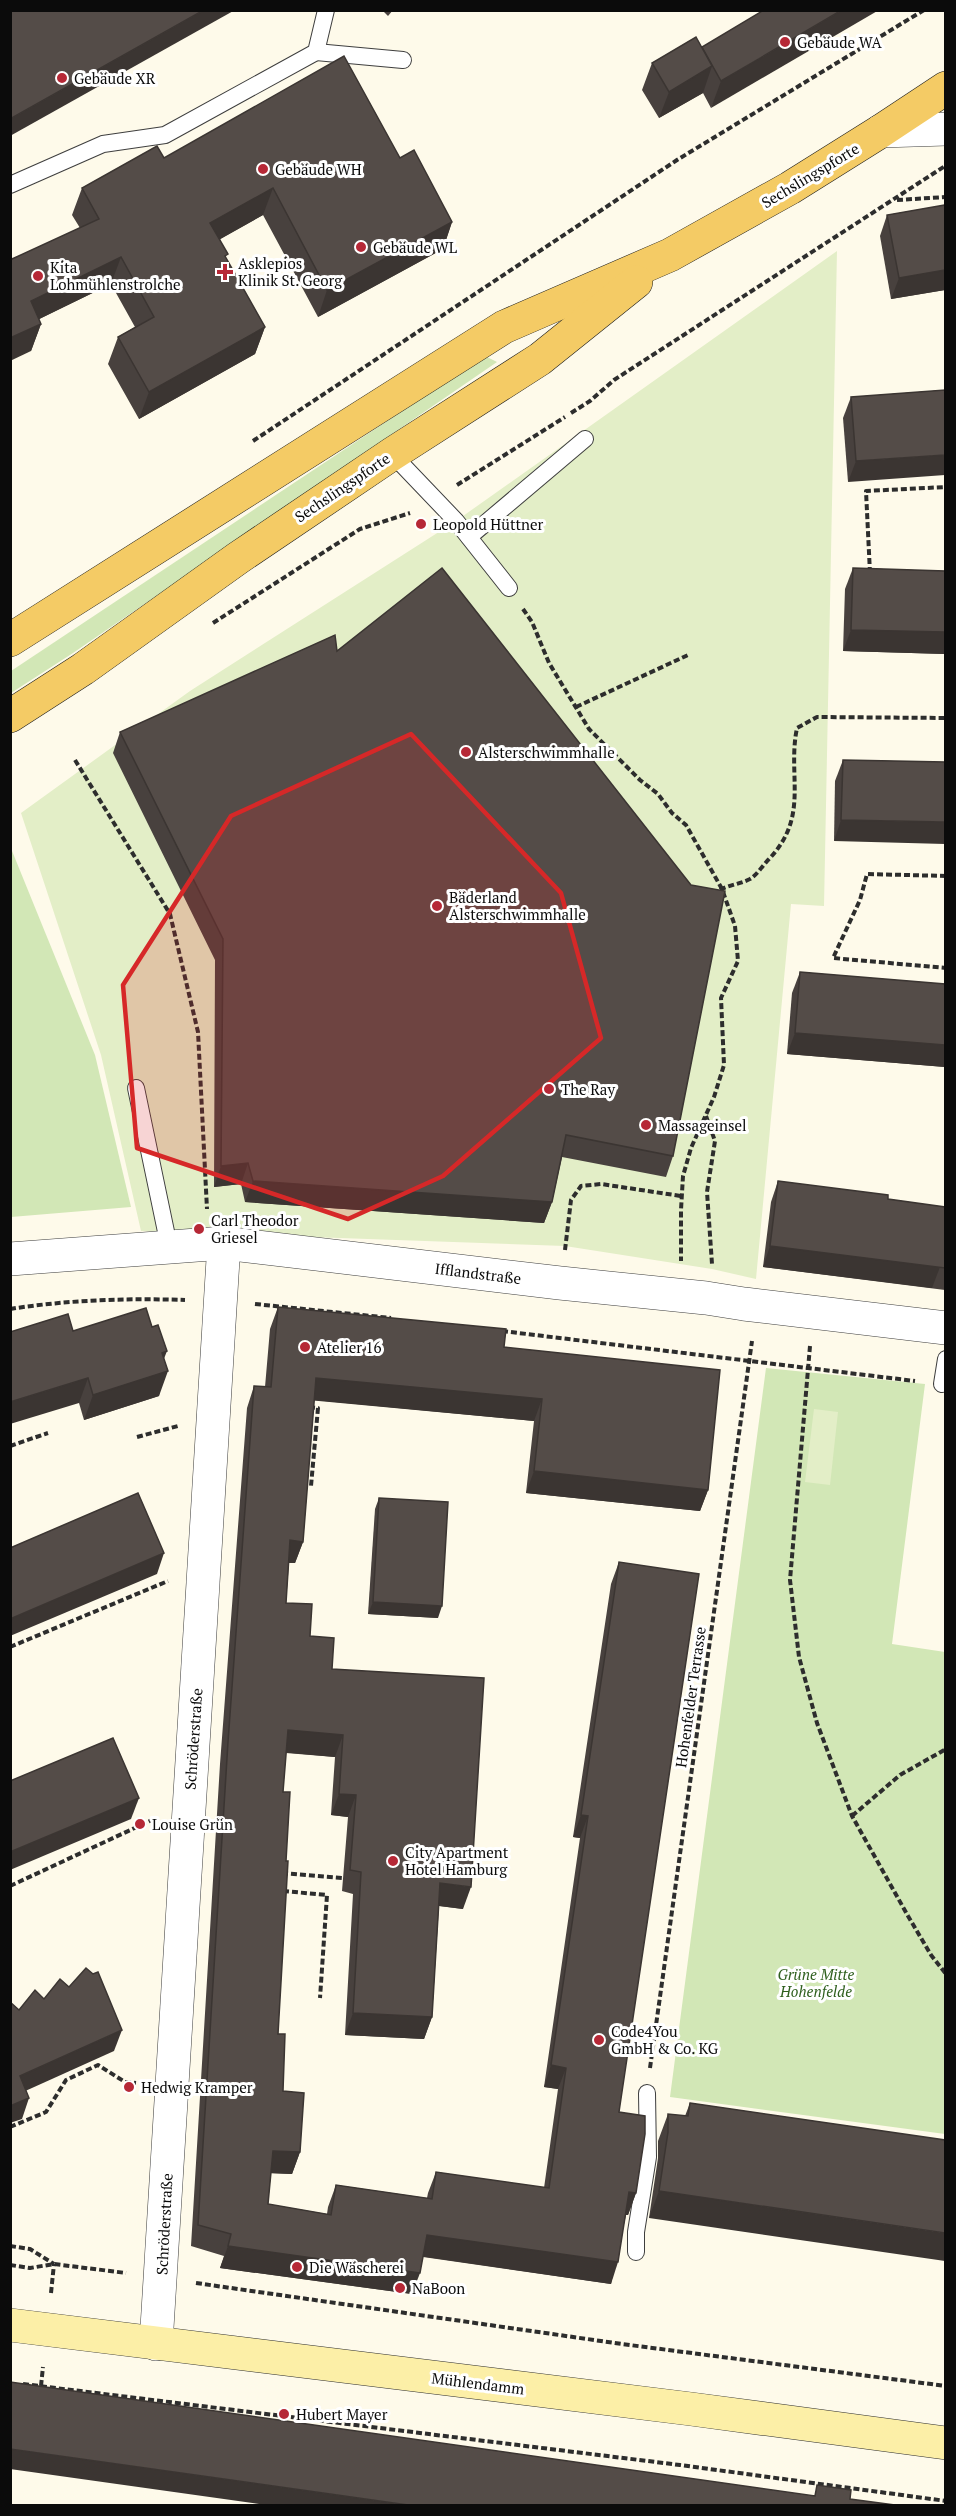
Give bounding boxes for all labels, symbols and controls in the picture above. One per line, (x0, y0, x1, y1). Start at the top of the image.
place label: Gebäude WA (797, 32, 882, 52)
marker: Gebäude WA (778, 35, 792, 49)
place label: Gebäude XR (74, 68, 156, 88)
marker: Gebäude XR (55, 71, 69, 85)
street label: Sechslingspforte (757, 138, 863, 212)
place label: Gebäude WH (275, 159, 362, 179)
marker: Gebäude WH (256, 162, 270, 176)
place label: Gebäude WL (373, 237, 457, 257)
marker: Gebäude WL (354, 240, 368, 254)
place label: Asklepios Klinik St. Georg (238, 253, 343, 290)
place label: Kita Lohmühlenstrolche (50, 257, 181, 294)
marker: Asklepios Klinik St. Georg (216, 263, 234, 281)
marker: Kita Lohmühlenstrolche (31, 269, 45, 283)
street label: Sechslingspforte (291, 448, 393, 526)
place label: Leopold Hüttner (433, 514, 543, 534)
marker: Leopold Hüttner (414, 517, 428, 531)
place label: Alsterschwimmhalle (478, 742, 615, 762)
marker: Alsterschwimmhalle (459, 745, 473, 759)
place label: Bäderland Alsterschwimmhalle (449, 887, 586, 924)
marker: Bäderland Alsterschwimmhalle (430, 899, 444, 913)
place label: The Ray (561, 1079, 615, 1099)
marker: The Ray (542, 1082, 556, 1096)
place label: Massageinsel (658, 1115, 747, 1135)
marker: Massageinsel (639, 1118, 653, 1132)
place label: Carl Theodor Griesel (211, 1210, 299, 1247)
marker: Carl Theodor Griesel (192, 1222, 206, 1236)
street label: Ifflandstraße (434, 1258, 522, 1288)
place label: Atelier 16 (317, 1337, 382, 1357)
marker: Atelier 16 (298, 1340, 312, 1354)
street label: Hohenfelder Terrasse (670, 1625, 710, 1769)
street label: Schröderstraße (179, 1687, 207, 1791)
place label: Louise Grün (152, 1814, 233, 1834)
marker: Louise Grün (133, 1817, 147, 1831)
place label: City Apartment Hotel Hamburg (405, 1842, 509, 1879)
marker: City Apartment Hotel Hamburg (386, 1854, 400, 1868)
park label: Grüne Mitte Hohenfelde (778, 1964, 855, 2001)
place label: Code4You GmbH & Co. KG (611, 2021, 719, 2058)
marker: Code4You GmbH & Co. KG (592, 2033, 606, 2047)
place label: Hedwig Kramper (141, 2077, 253, 2097)
marker: Hedwig Kramper (122, 2080, 136, 2094)
street label: Schröderstraße (151, 2173, 177, 2275)
place label: Die Wäscherei (309, 2257, 404, 2277)
marker: Die Wäscherei (290, 2260, 304, 2274)
place label: NaBoon (412, 2278, 465, 2298)
marker: NaBoon (393, 2281, 407, 2295)
street label: Mühlendamm (431, 2367, 526, 2399)
place label: Hubert Mayer (296, 2404, 388, 2424)
marker: Hubert Mayer (277, 2407, 291, 2421)

